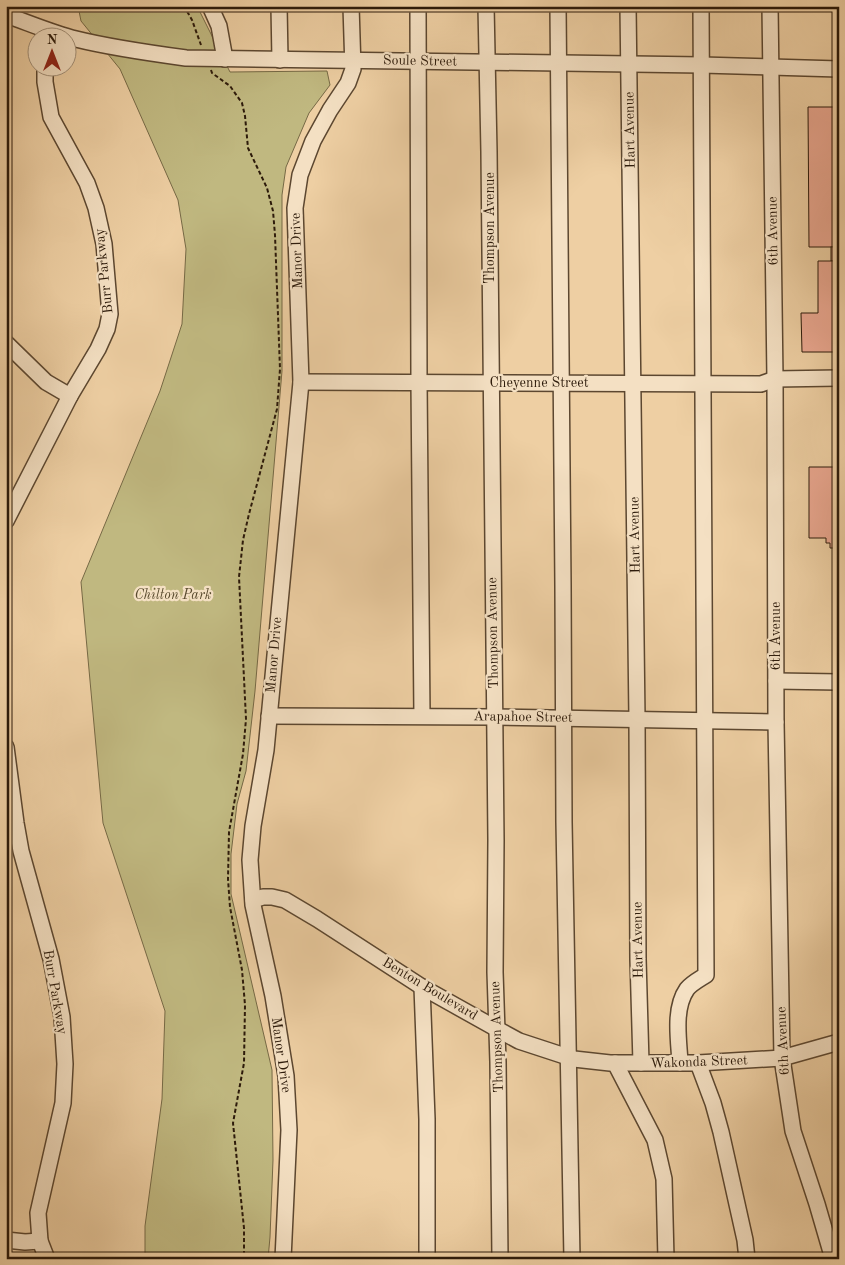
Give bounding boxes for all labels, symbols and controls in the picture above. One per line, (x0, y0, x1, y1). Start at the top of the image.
north arrow (28, 28, 78, 78)
text: N (47, 33, 58, 47)
street label: Soule Street (383, 53, 457, 69)
street label: Hart Avenue (622, 91, 638, 169)
street label: Thompson Avenue (483, 172, 497, 284)
street label: 6th Avenue (765, 196, 781, 266)
street label: Manor Drive (289, 213, 305, 289)
street label: Burr Parkway (92, 227, 115, 314)
street label: Cheyenne Street (489, 376, 589, 390)
street label: Hart Avenue (627, 496, 643, 574)
street label: Thompson Avenue (485, 577, 501, 689)
park label: Chilton Park (134, 588, 212, 602)
street label: 6th Avenue (769, 601, 783, 671)
street label: Manor Drive (264, 616, 284, 694)
street label: Arapahoe Street (473, 709, 573, 725)
street label: Hart Avenue (630, 901, 646, 979)
street label: Burr Parkway (41, 948, 69, 1036)
street label: Benton Boulevard (380, 955, 480, 1023)
street label: Thompson Avenue (488, 981, 506, 1093)
street label: 6th Avenue (774, 1006, 792, 1076)
street label: Manor Drive (269, 1016, 293, 1094)
street label: Wakonda Street (650, 1053, 748, 1071)

